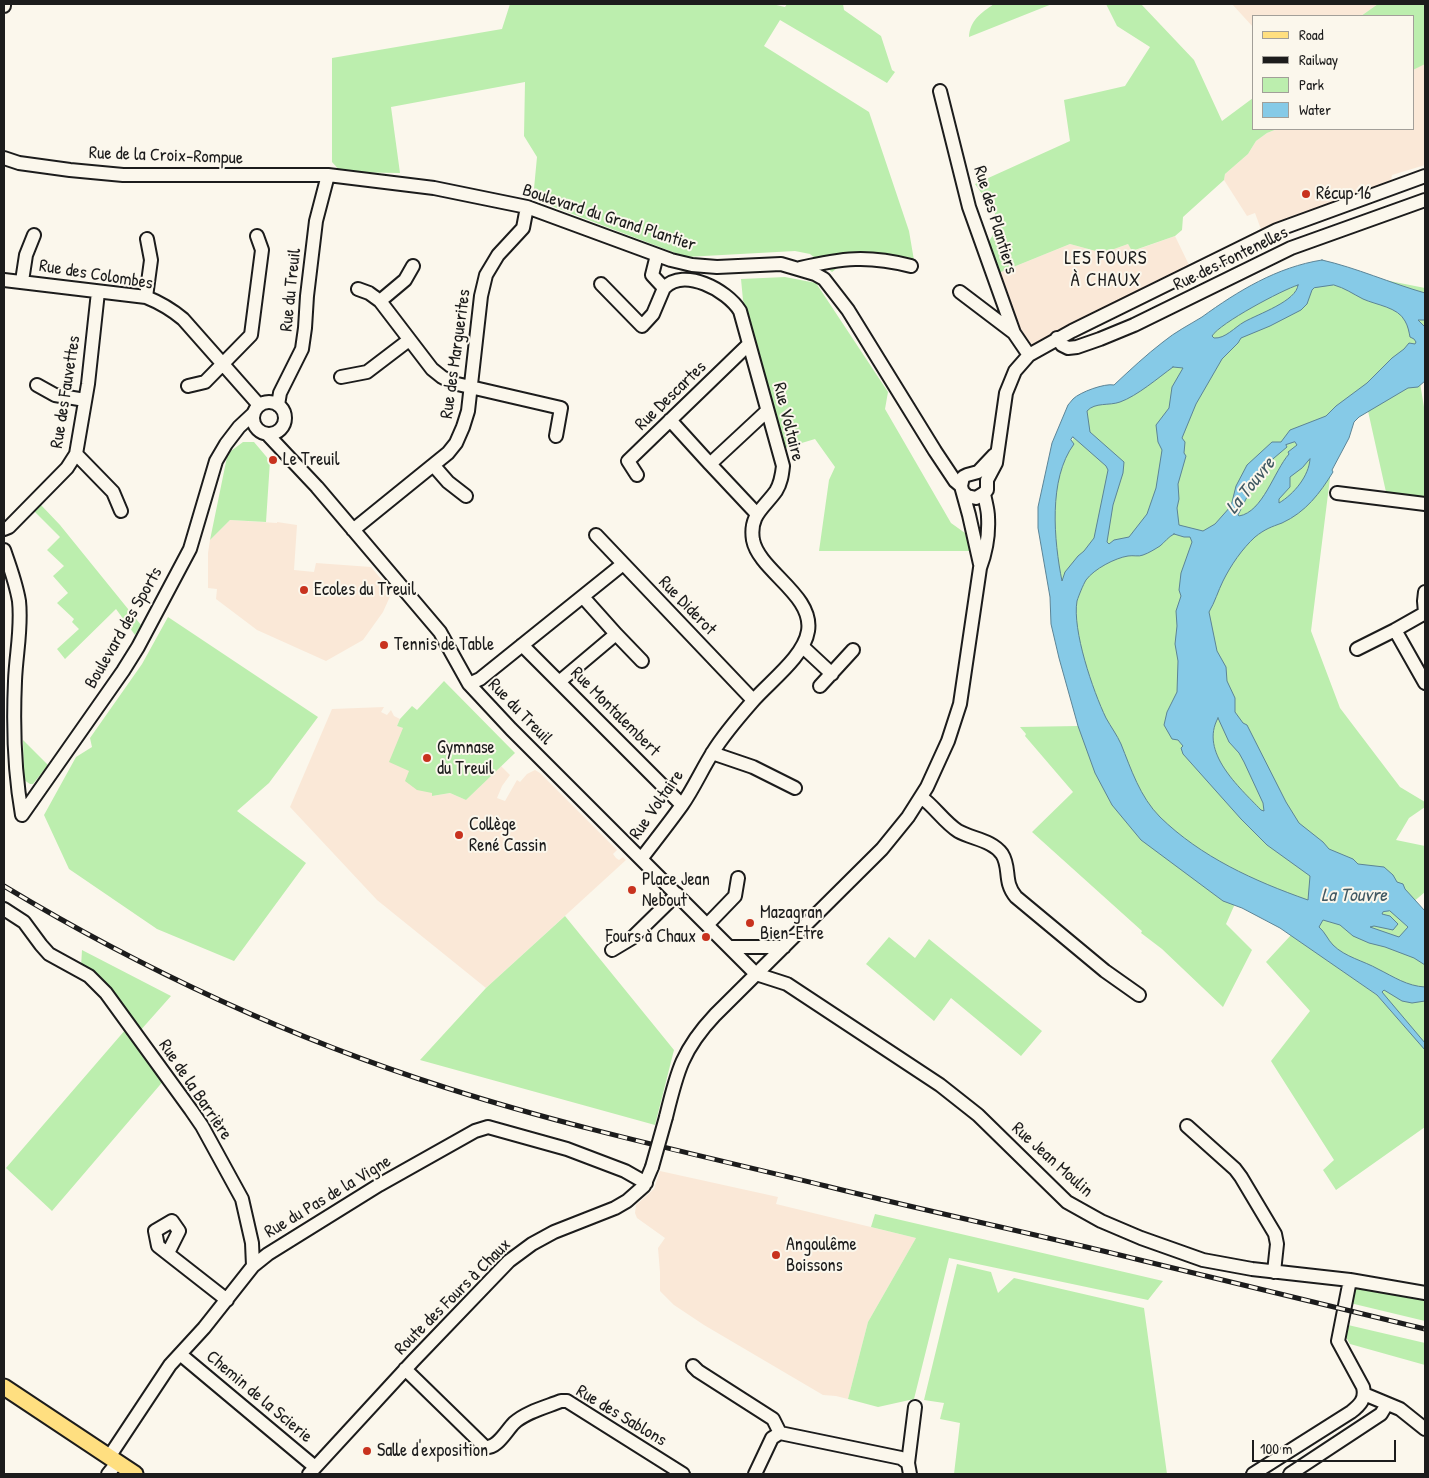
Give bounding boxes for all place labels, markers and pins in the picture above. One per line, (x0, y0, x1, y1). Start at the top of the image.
place label: Récup 16 (1316, 183, 1371, 205)
marker: Récup 16 (1300, 188, 1312, 200)
place label: Le Treuil (283, 449, 340, 471)
marker: Le Treuil (267, 454, 279, 466)
place label: Ecoles du Treuil (314, 579, 416, 601)
marker: Ecoles du Treuil (298, 584, 310, 596)
place label: Tennis de Table (394, 634, 494, 656)
marker: Tennis de Table (378, 639, 390, 651)
place label: Gymnase du Treuil (437, 737, 495, 780)
marker: Gymnase du Treuil (421, 752, 433, 764)
place label: Collège René Cassin (469, 814, 547, 856)
marker: Collège René Cassin (453, 829, 465, 841)
place label: Place Jean Nebout (642, 869, 710, 912)
marker: Place Jean Nebout (626, 884, 638, 896)
place label: Mazagran Bien-Etre (760, 902, 824, 944)
marker: Mazagran Bien-Etre (744, 917, 756, 929)
place label: Fours à Chaux (606, 926, 696, 948)
marker: Fours à Chaux (700, 931, 712, 943)
place label: Angoulême Boissons (786, 1234, 857, 1276)
marker: Angoulême Boissons (770, 1249, 782, 1261)
place label: Salle d'exposition (377, 1440, 488, 1462)
marker: Salle d'exposition (361, 1445, 373, 1457)

